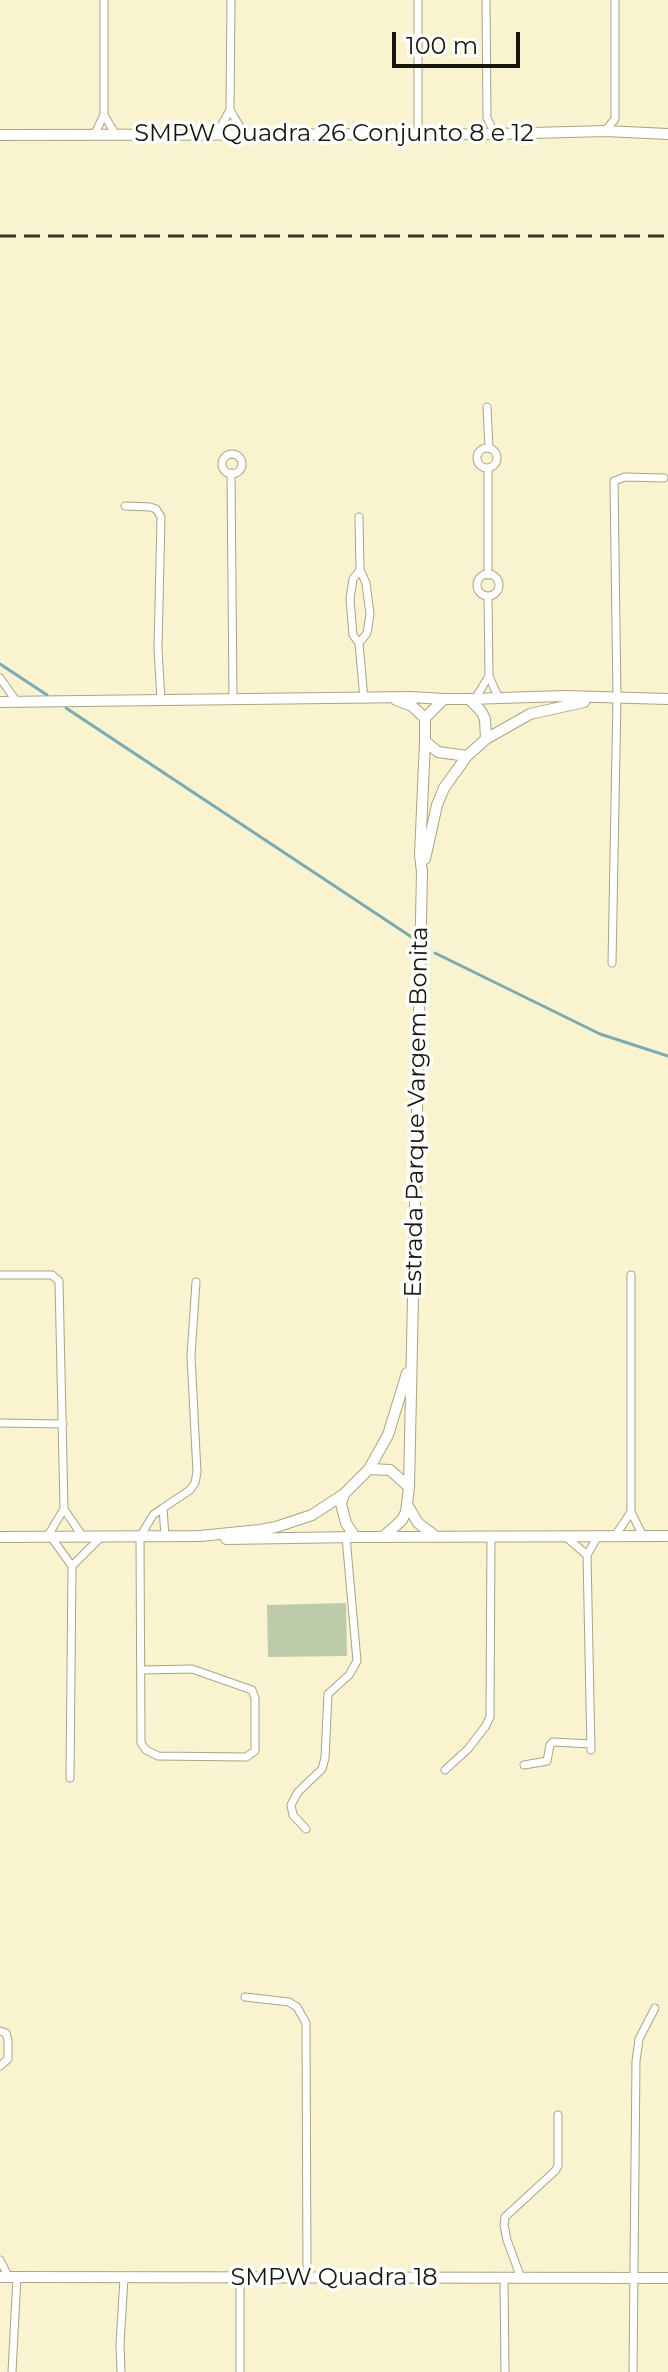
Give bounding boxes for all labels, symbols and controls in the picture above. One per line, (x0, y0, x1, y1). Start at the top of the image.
scale bar (396, 16, 524, 66)
text: 100 m (406, 31, 478, 60)
street label: SMPW Quadra 26 Conjunto 8 e 12 (134, 120, 534, 148)
street label: Estrada Parque Vargem Bonita (399, 926, 435, 1298)
street label: SMPW Quadra 18 (230, 2264, 438, 2292)

